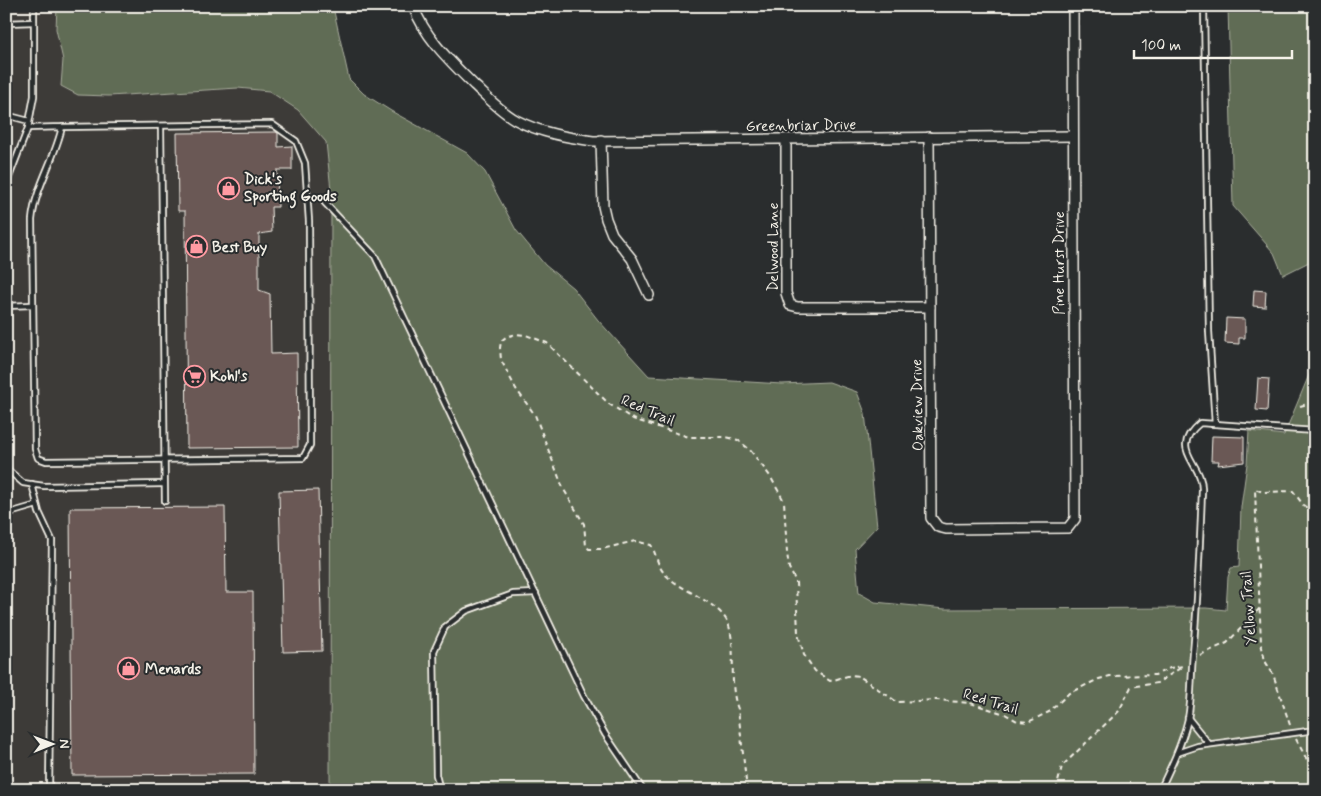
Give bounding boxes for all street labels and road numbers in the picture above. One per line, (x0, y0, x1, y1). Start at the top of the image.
street label: Greenbriar Drive (746, 115, 857, 137)
street label: Delwood Lane (764, 202, 784, 291)
street label: Pine Hurst Drive (1050, 211, 1070, 315)
street label: Oakview Drive (907, 359, 929, 451)
street label: Red Trail (618, 391, 678, 431)
street label: Yellow Trail (1236, 570, 1262, 646)
street label: Red Trail (961, 684, 1021, 720)

